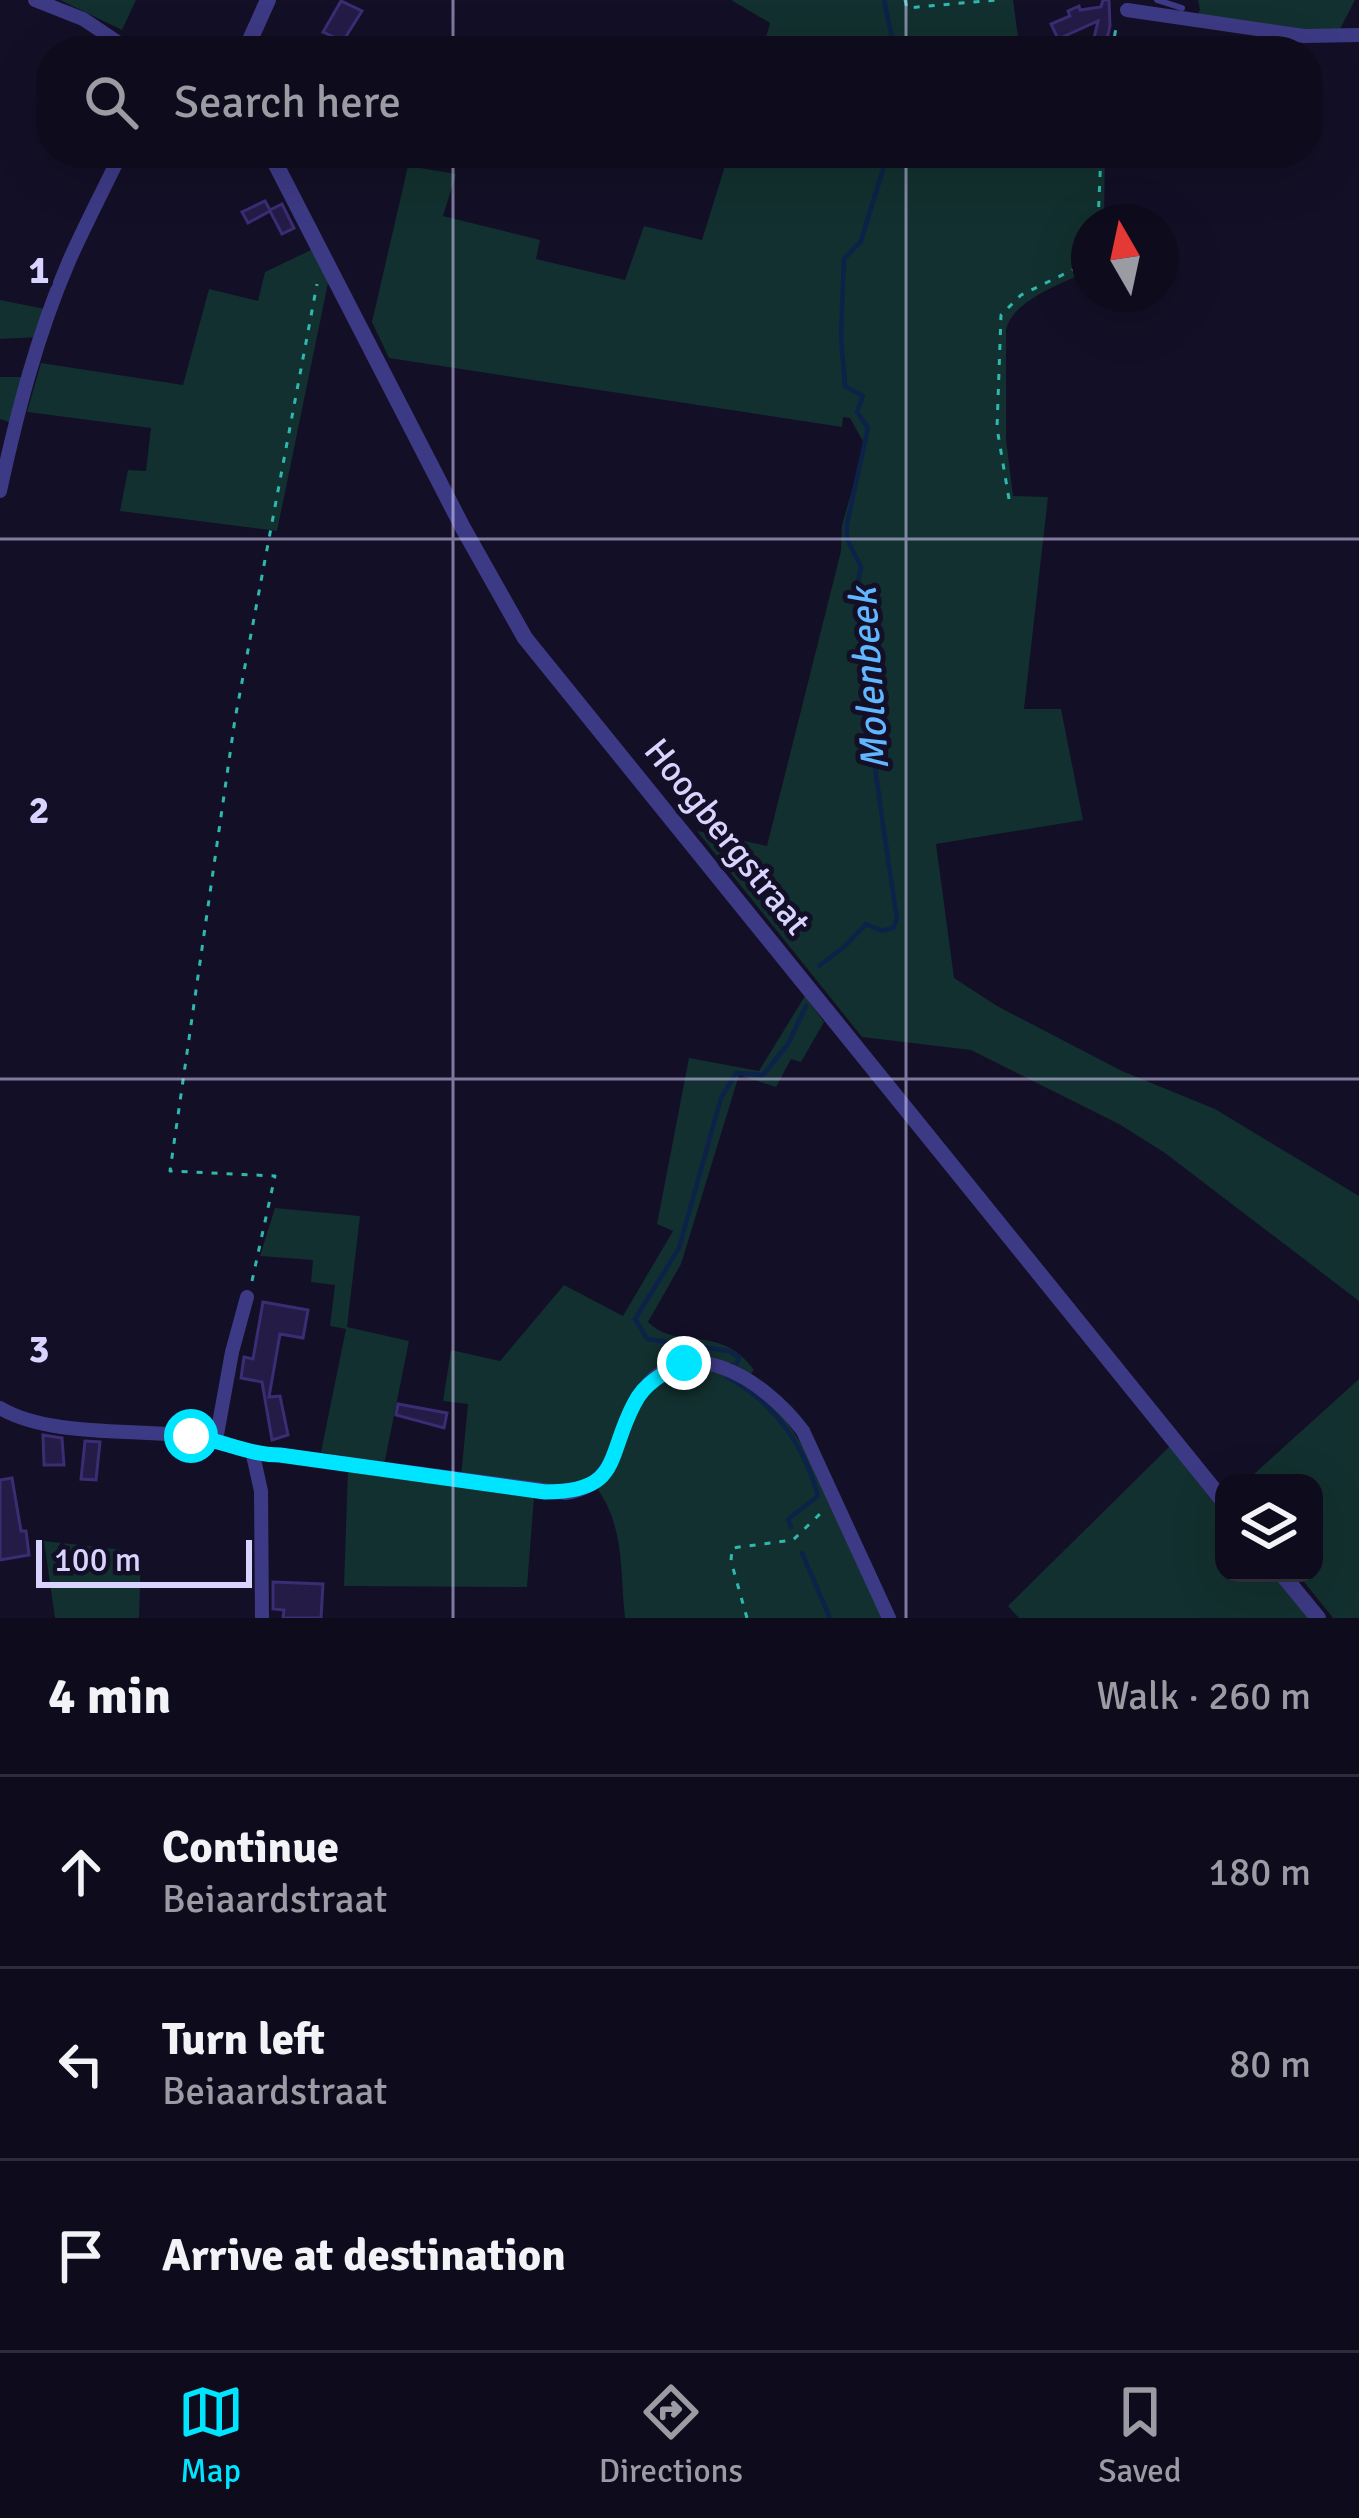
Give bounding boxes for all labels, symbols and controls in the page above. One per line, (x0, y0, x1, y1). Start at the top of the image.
search box (36, 36, 1323, 168)
icon: search (78, 69, 144, 135)
text: Search here (174, 75, 401, 130)
north arrow (1071, 204, 1179, 312)
text: 1 (28, 246, 50, 294)
water label: Molenbeek (838, 583, 899, 772)
street label: Hoogbergstraat (634, 730, 820, 944)
text: 2 (28, 786, 50, 834)
text: 3 (28, 1325, 50, 1373)
route end (657, 1336, 711, 1390)
route start (164, 1409, 218, 1463)
map controls (1215, 1474, 1323, 1582)
button: layers (1215, 1474, 1323, 1582)
scale bar (36, 1534, 252, 1587)
text: 100 m (54, 1540, 141, 1581)
text: 4 min (48, 1665, 171, 1728)
text: Walk · 260 m (1097, 1672, 1311, 1720)
text: Continue (162, 1820, 339, 1875)
icon: ahead (48, 1839, 114, 1905)
text: 180 m (1208, 1848, 1311, 1896)
text: Beiaardstraat (162, 1875, 387, 1923)
text: Turn left (162, 2012, 325, 2067)
icon: left (48, 2031, 114, 2097)
text: 80 m (1229, 2040, 1311, 2088)
text: Beiaardstraat (162, 2067, 387, 2115)
icon: arrive (48, 2223, 114, 2289)
text: Arrive at destination (162, 2228, 566, 2283)
tab: Map (178, 2379, 244, 2492)
tab: Directions (599, 2379, 743, 2492)
tab: Saved (1098, 2379, 1181, 2492)

